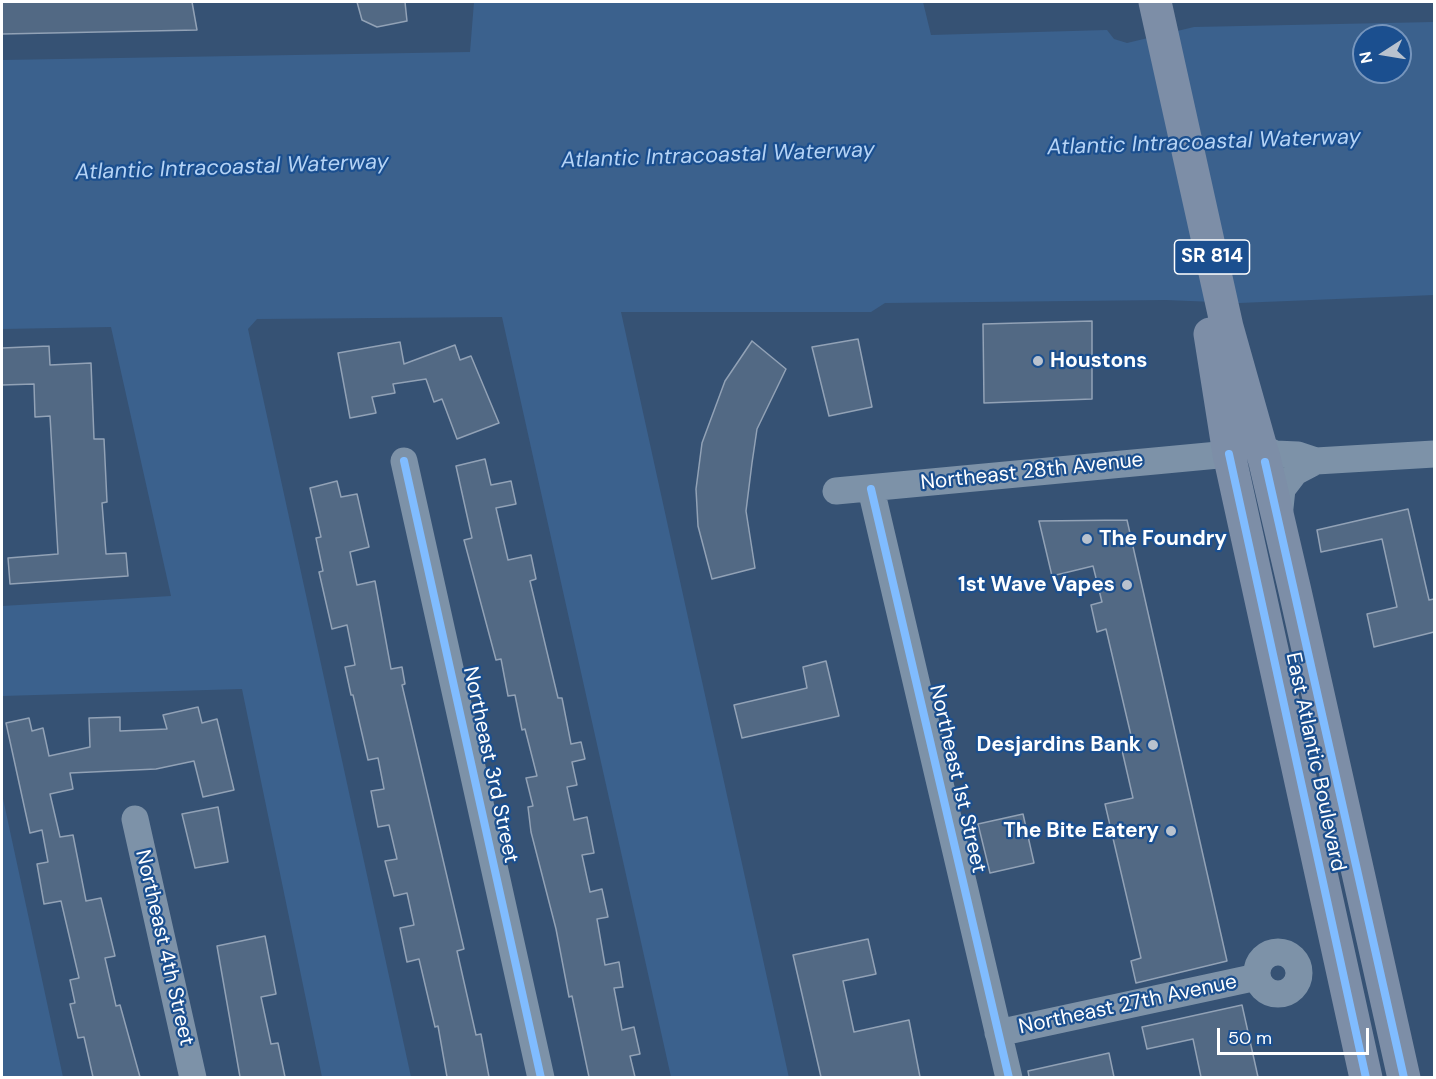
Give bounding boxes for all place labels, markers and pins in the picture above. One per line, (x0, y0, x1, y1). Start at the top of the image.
place label: Houstons (1050, 348, 1147, 374)
marker: Houstons (1031, 354, 1045, 368)
place label: The Foundry (1099, 526, 1227, 552)
marker: The Foundry (1080, 532, 1094, 546)
place label: 1st Wave Vapes (958, 572, 1115, 598)
marker: 1st Wave Vapes (1120, 578, 1134, 592)
place label: Desjardins Bank (976, 732, 1141, 758)
marker: Desjardins Bank (1146, 738, 1160, 752)
place label: The Bite Eatery (1003, 818, 1159, 844)
marker: The Bite Eatery (1164, 824, 1178, 838)

